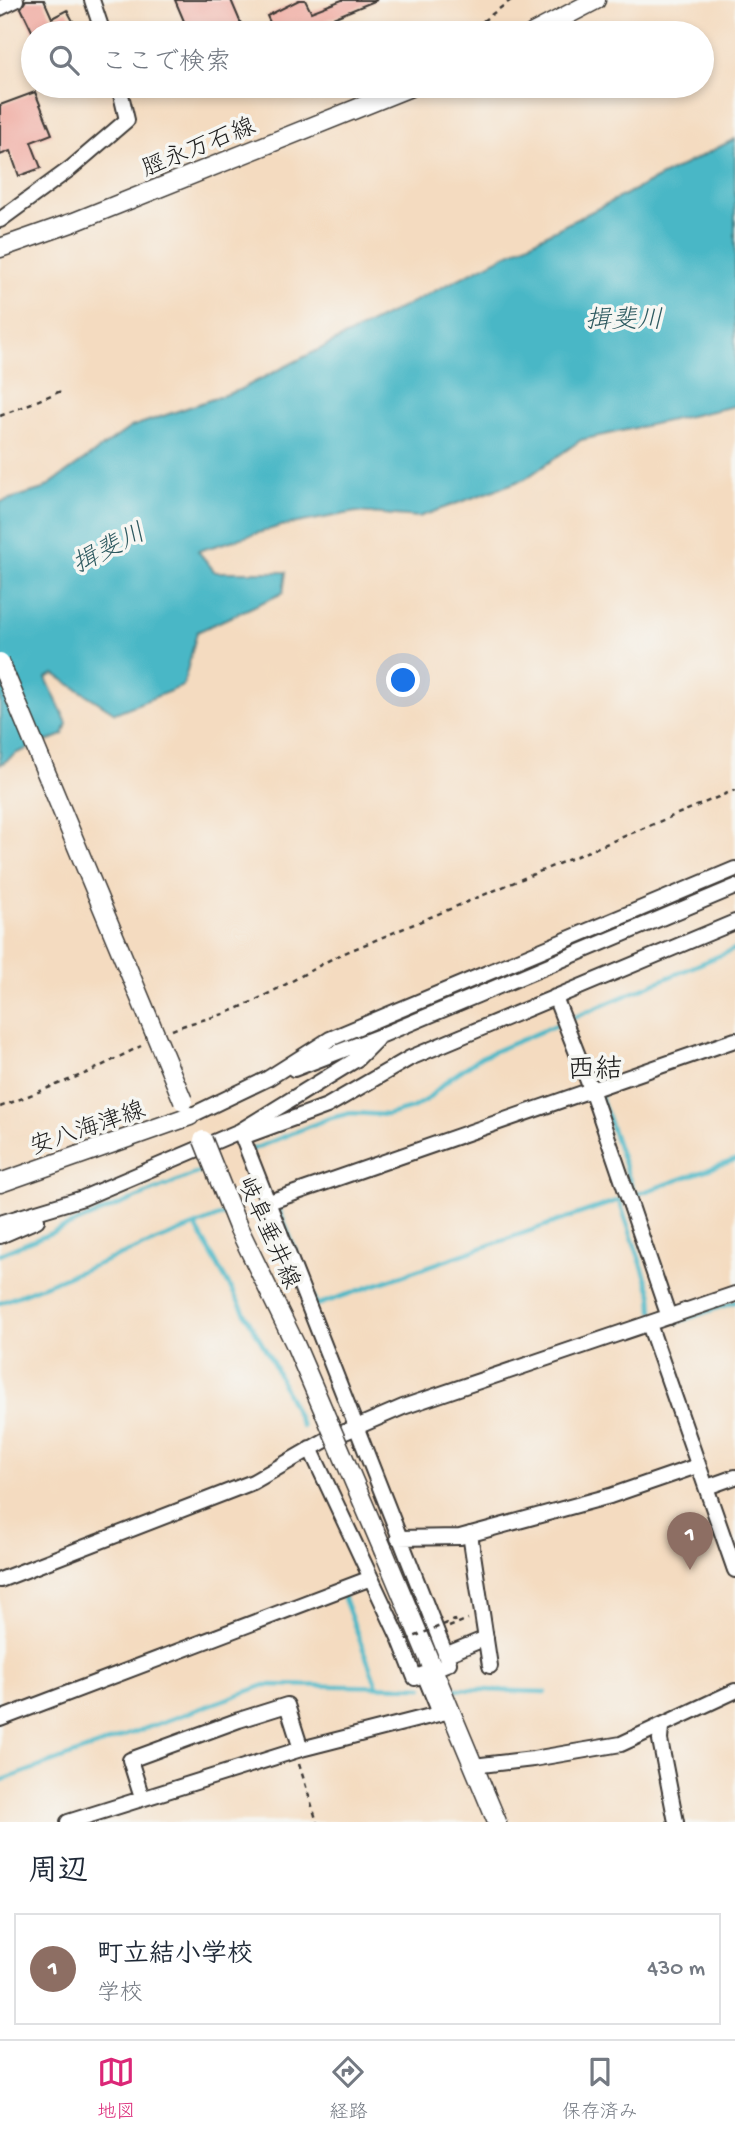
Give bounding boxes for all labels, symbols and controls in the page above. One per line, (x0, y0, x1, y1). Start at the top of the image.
search box (21, 21, 714, 98)
icon: search (45, 41, 83, 79)
text: ここで検索 (101, 49, 231, 80)
street label: 脛永万石線 (138, 112, 260, 185)
water label: 揖斐川 (585, 305, 663, 338)
water label: 揖斐川 (67, 518, 152, 583)
your location (386, 663, 420, 697)
district label: 西結 (567, 1055, 623, 1088)
street label: 安八海津線 (26, 1096, 150, 1164)
street label: 岐阜垂井線 (229, 1172, 305, 1294)
pin: 1 (667, 1512, 713, 1570)
text: 周辺 (28, 1856, 88, 1891)
text: 町立結小学校 (97, 1941, 253, 1972)
text: 1 (48, 1956, 58, 1983)
text: 430 m (647, 1956, 705, 1983)
text: 学校 (97, 1981, 143, 2008)
tab: 地図 (97, 2053, 135, 2125)
tab: 経路 (329, 2053, 368, 2125)
tab: 保存済み (562, 2053, 638, 2125)

